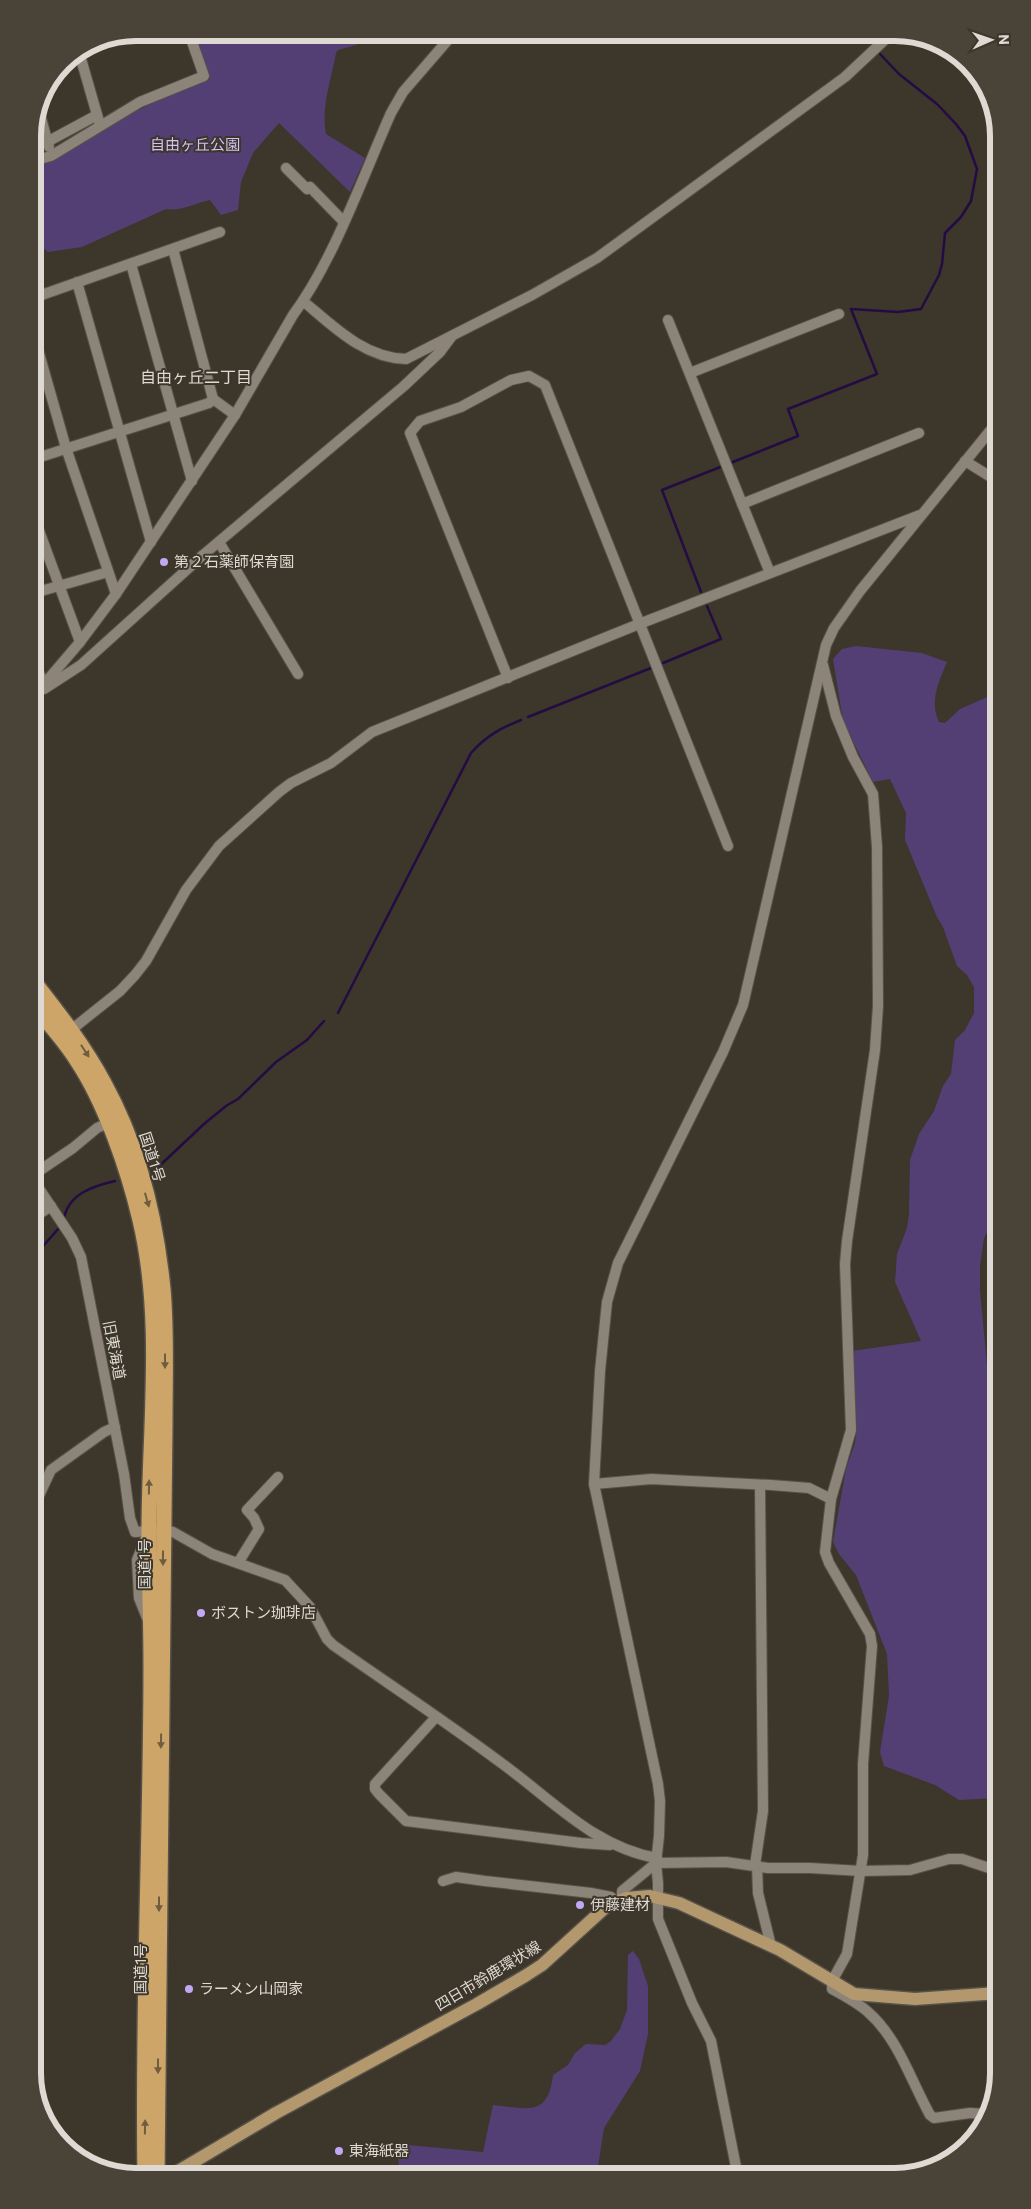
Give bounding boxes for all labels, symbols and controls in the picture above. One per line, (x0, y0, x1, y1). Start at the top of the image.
north arrow (966, 15, 1016, 65)
text: N (996, 34, 1013, 45)
park label: 自由ヶ丘公園 (150, 135, 240, 153)
district label: 自由ヶ丘二丁目 (140, 367, 252, 386)
place label: 第２石薬師保育園 (174, 552, 294, 570)
marker: 第２石薬師保育園 (158, 556, 170, 568)
one-way arrow (80, 1044, 90, 1057)
street label: 国道1号 (136, 1129, 169, 1184)
one-way arrow (144, 1192, 152, 1207)
street label: 旧東海道 (100, 1319, 130, 1381)
one-way arrow (161, 1353, 169, 1369)
one-way arrow (146, 1479, 154, 1495)
street label: 国道1号 (135, 1538, 153, 1590)
one-way arrow (159, 1550, 167, 1566)
place label: ボストン珈琲店 (211, 1603, 316, 1621)
marker: ボストン珈琲店 (195, 1607, 207, 1619)
one-way arrow (157, 1734, 165, 1750)
place label: 伊藤建材 (590, 1895, 650, 1913)
one-way arrow (155, 1896, 163, 1912)
marker: 伊藤建材 (574, 1899, 586, 1911)
street label: 四日市鈴鹿環状線 (431, 1937, 544, 2014)
street label: 国道1号 (131, 1943, 149, 1995)
place label: ラーメン山岡家 (199, 1979, 303, 1997)
marker: ラーメン山岡家 (183, 1983, 195, 1995)
one-way arrow (154, 2059, 162, 2075)
one-way arrow (141, 2119, 149, 2135)
place label: 東海紙器 (349, 2141, 409, 2159)
marker: 東海紙器 (333, 2145, 345, 2157)

